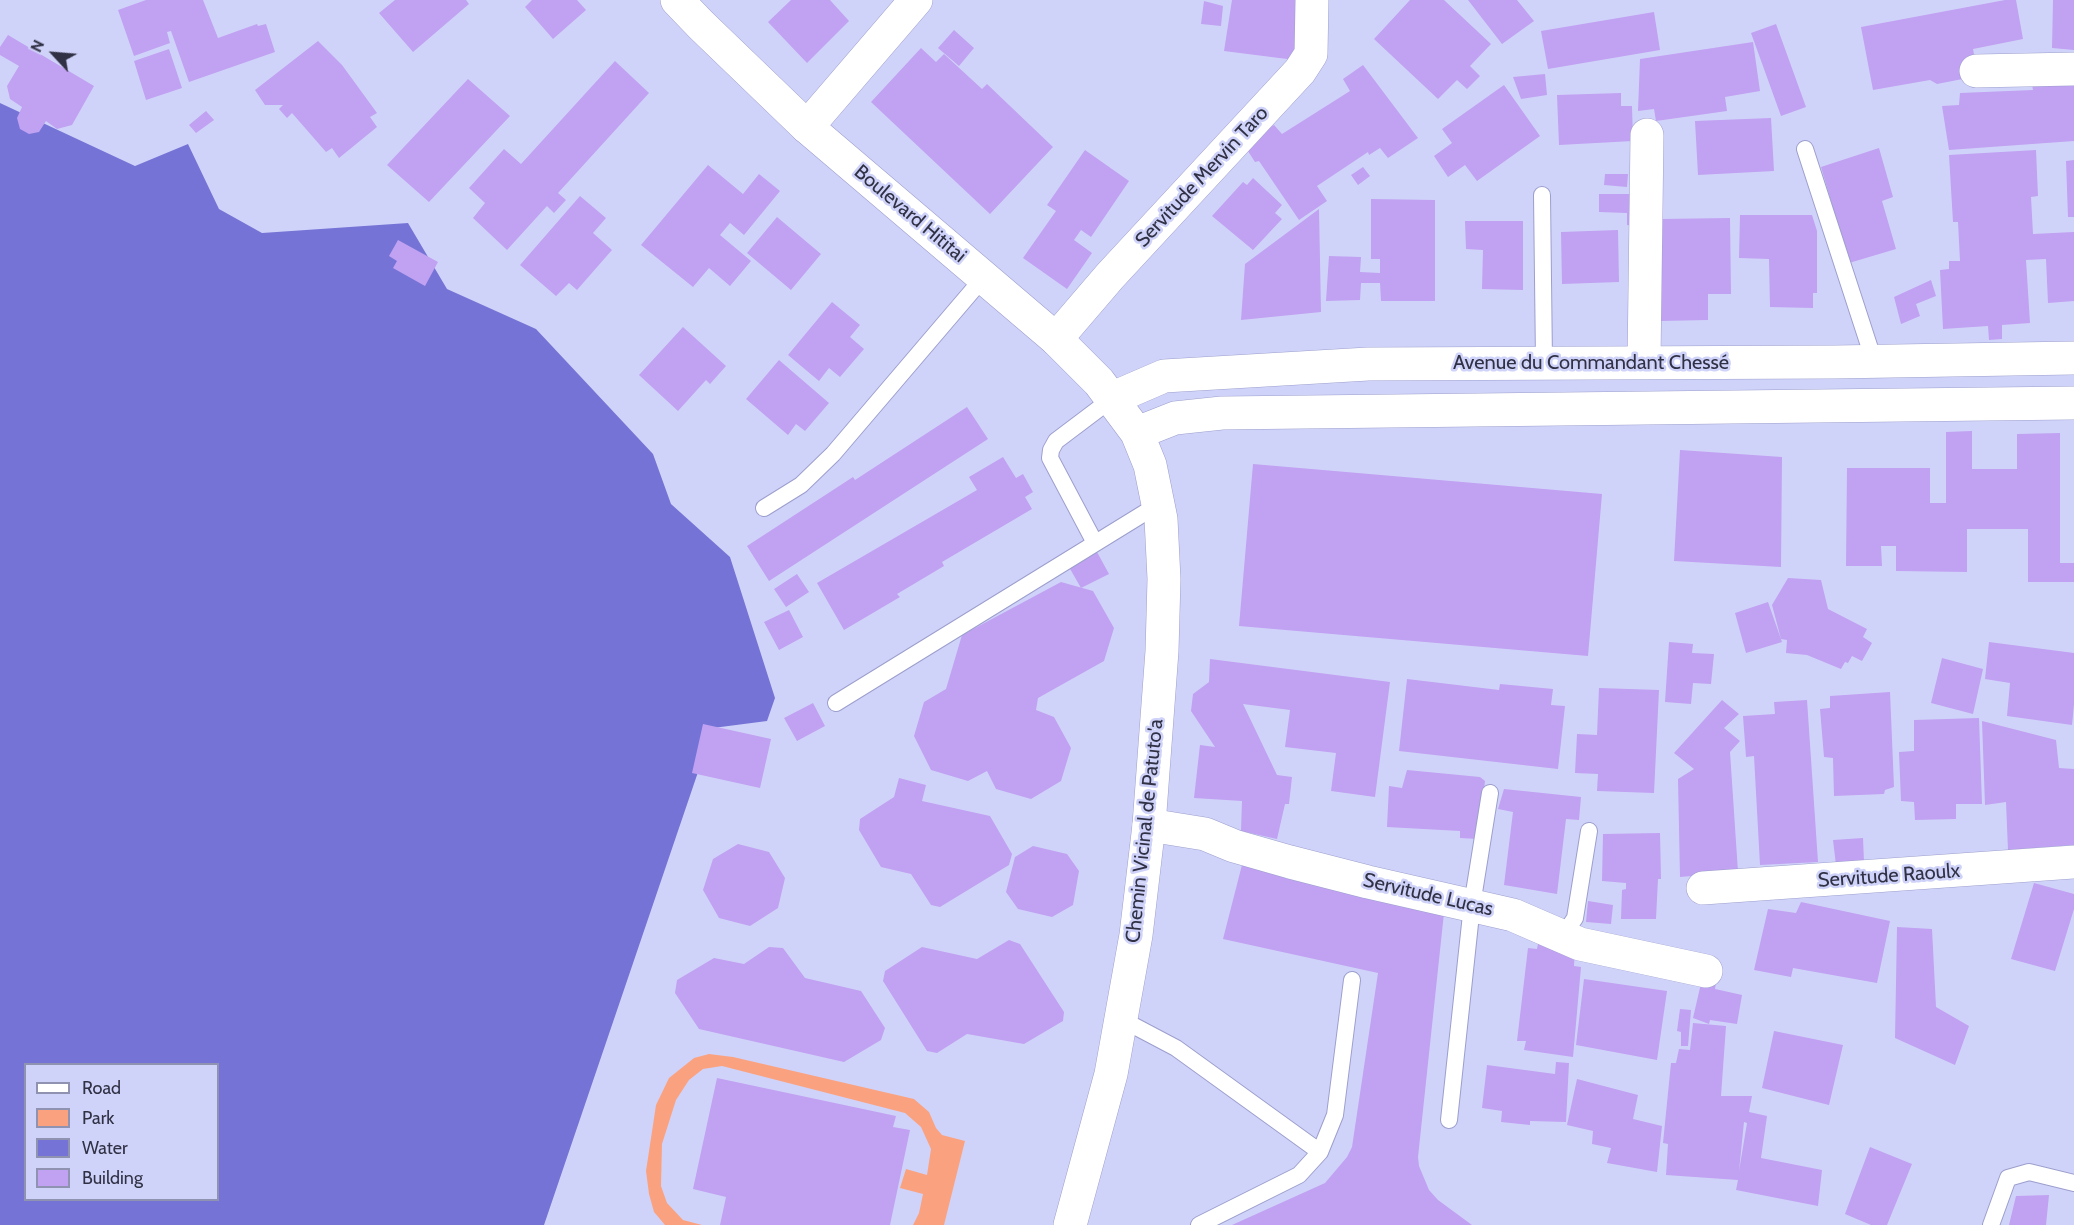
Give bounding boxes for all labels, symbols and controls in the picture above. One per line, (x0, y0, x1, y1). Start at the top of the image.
north arrow (24, 24, 84, 84)
text: N (26, 37, 48, 55)
street label: Servitude Mervin Taro (1131, 102, 1273, 252)
street label: Boulevard Hititai (849, 160, 971, 268)
street label: Avenue du Commandant Chessé (1453, 351, 1729, 375)
street label: Chemin Vicinal de Patuto'a (1121, 718, 1169, 944)
street label: Servitude Raoulx (1817, 859, 1961, 893)
street label: Servitude Lucas (1361, 868, 1495, 922)
legend (24, 1063, 219, 1201)
text: Road (82, 1077, 121, 1099)
text: Park (82, 1107, 114, 1129)
text: Water (82, 1137, 128, 1159)
text: Building (82, 1167, 143, 1189)

